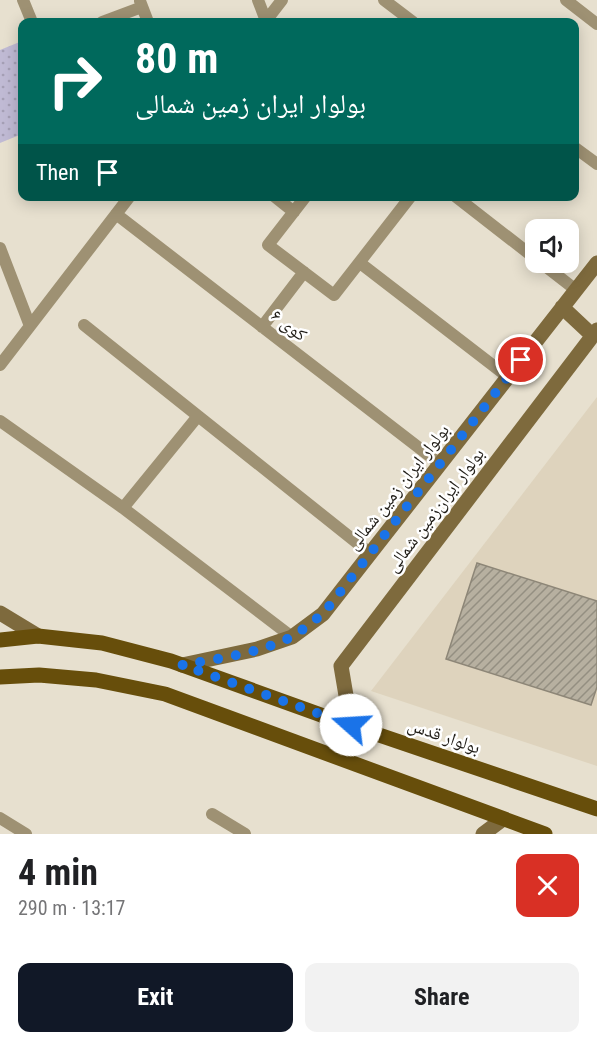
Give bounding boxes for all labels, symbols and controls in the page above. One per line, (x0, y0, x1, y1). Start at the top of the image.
text: 80 m (135, 34, 218, 83)
icon: right (36, 42, 114, 120)
text: بولوار ایران زمین شمالی (135, 88, 366, 120)
icon: arrive (91, 156, 124, 189)
text: Then (36, 160, 79, 185)
map controls (525, 219, 579, 273)
button: sound (525, 219, 579, 273)
street label: کوی ۶ (267, 304, 312, 346)
pin (495, 334, 546, 385)
icon: arrive (504, 343, 537, 376)
street label: بولوار ایران زمین شمالی (342, 420, 454, 554)
street label: بولوار ایران‌زمین شمالی (381, 444, 489, 576)
position arrow (319, 693, 383, 757)
street label: بولوار قدس (405, 713, 483, 759)
text: 4 min (18, 852, 98, 894)
button: close (516, 854, 579, 917)
text: 290 m · 13:17 (18, 896, 125, 920)
button: Exit (18, 963, 293, 1032)
button: Share (305, 963, 579, 1032)

